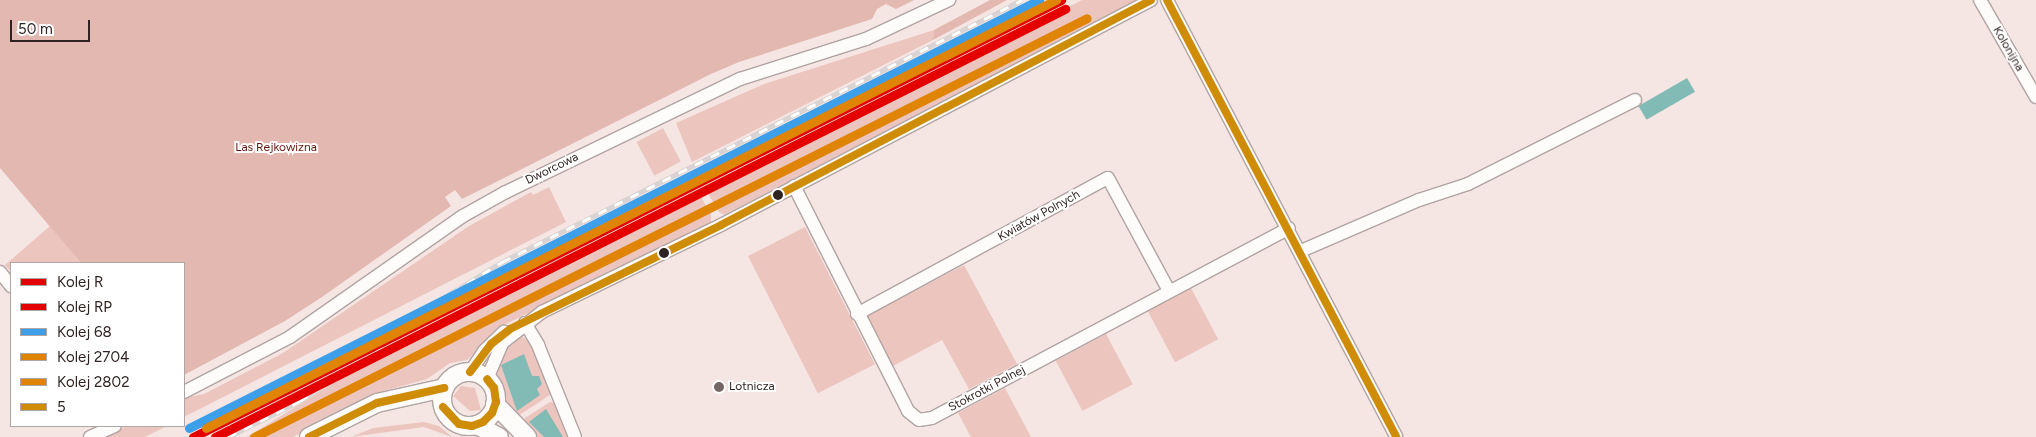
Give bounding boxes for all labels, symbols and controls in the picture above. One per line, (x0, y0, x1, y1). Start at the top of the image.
scale bar (12, 10, 92, 42)
text: 50 m (18, 20, 53, 38)
street label: Kolonijna (1989, 24, 2027, 74)
park label: Las Rejkowizna (235, 141, 317, 155)
street label: Dworcowa (523, 150, 581, 188)
street label: Kwiatów Polnych (995, 187, 1083, 245)
unlabelled marker (773, 190, 783, 200)
unlabelled marker (659, 248, 669, 258)
legend (10, 262, 185, 427)
text: Kolej R (57, 273, 103, 291)
text: Kolej RP (57, 298, 112, 316)
text: Kolej 68 (57, 323, 112, 341)
text: Kolej 2704 (57, 348, 129, 366)
street label: Stokrotki Polnej (946, 363, 1028, 415)
text: Kolej 2802 (57, 373, 130, 391)
place label: Lotnicza (729, 380, 775, 394)
marker: Lotnicza (713, 381, 725, 393)
text: 5 (57, 398, 66, 416)

